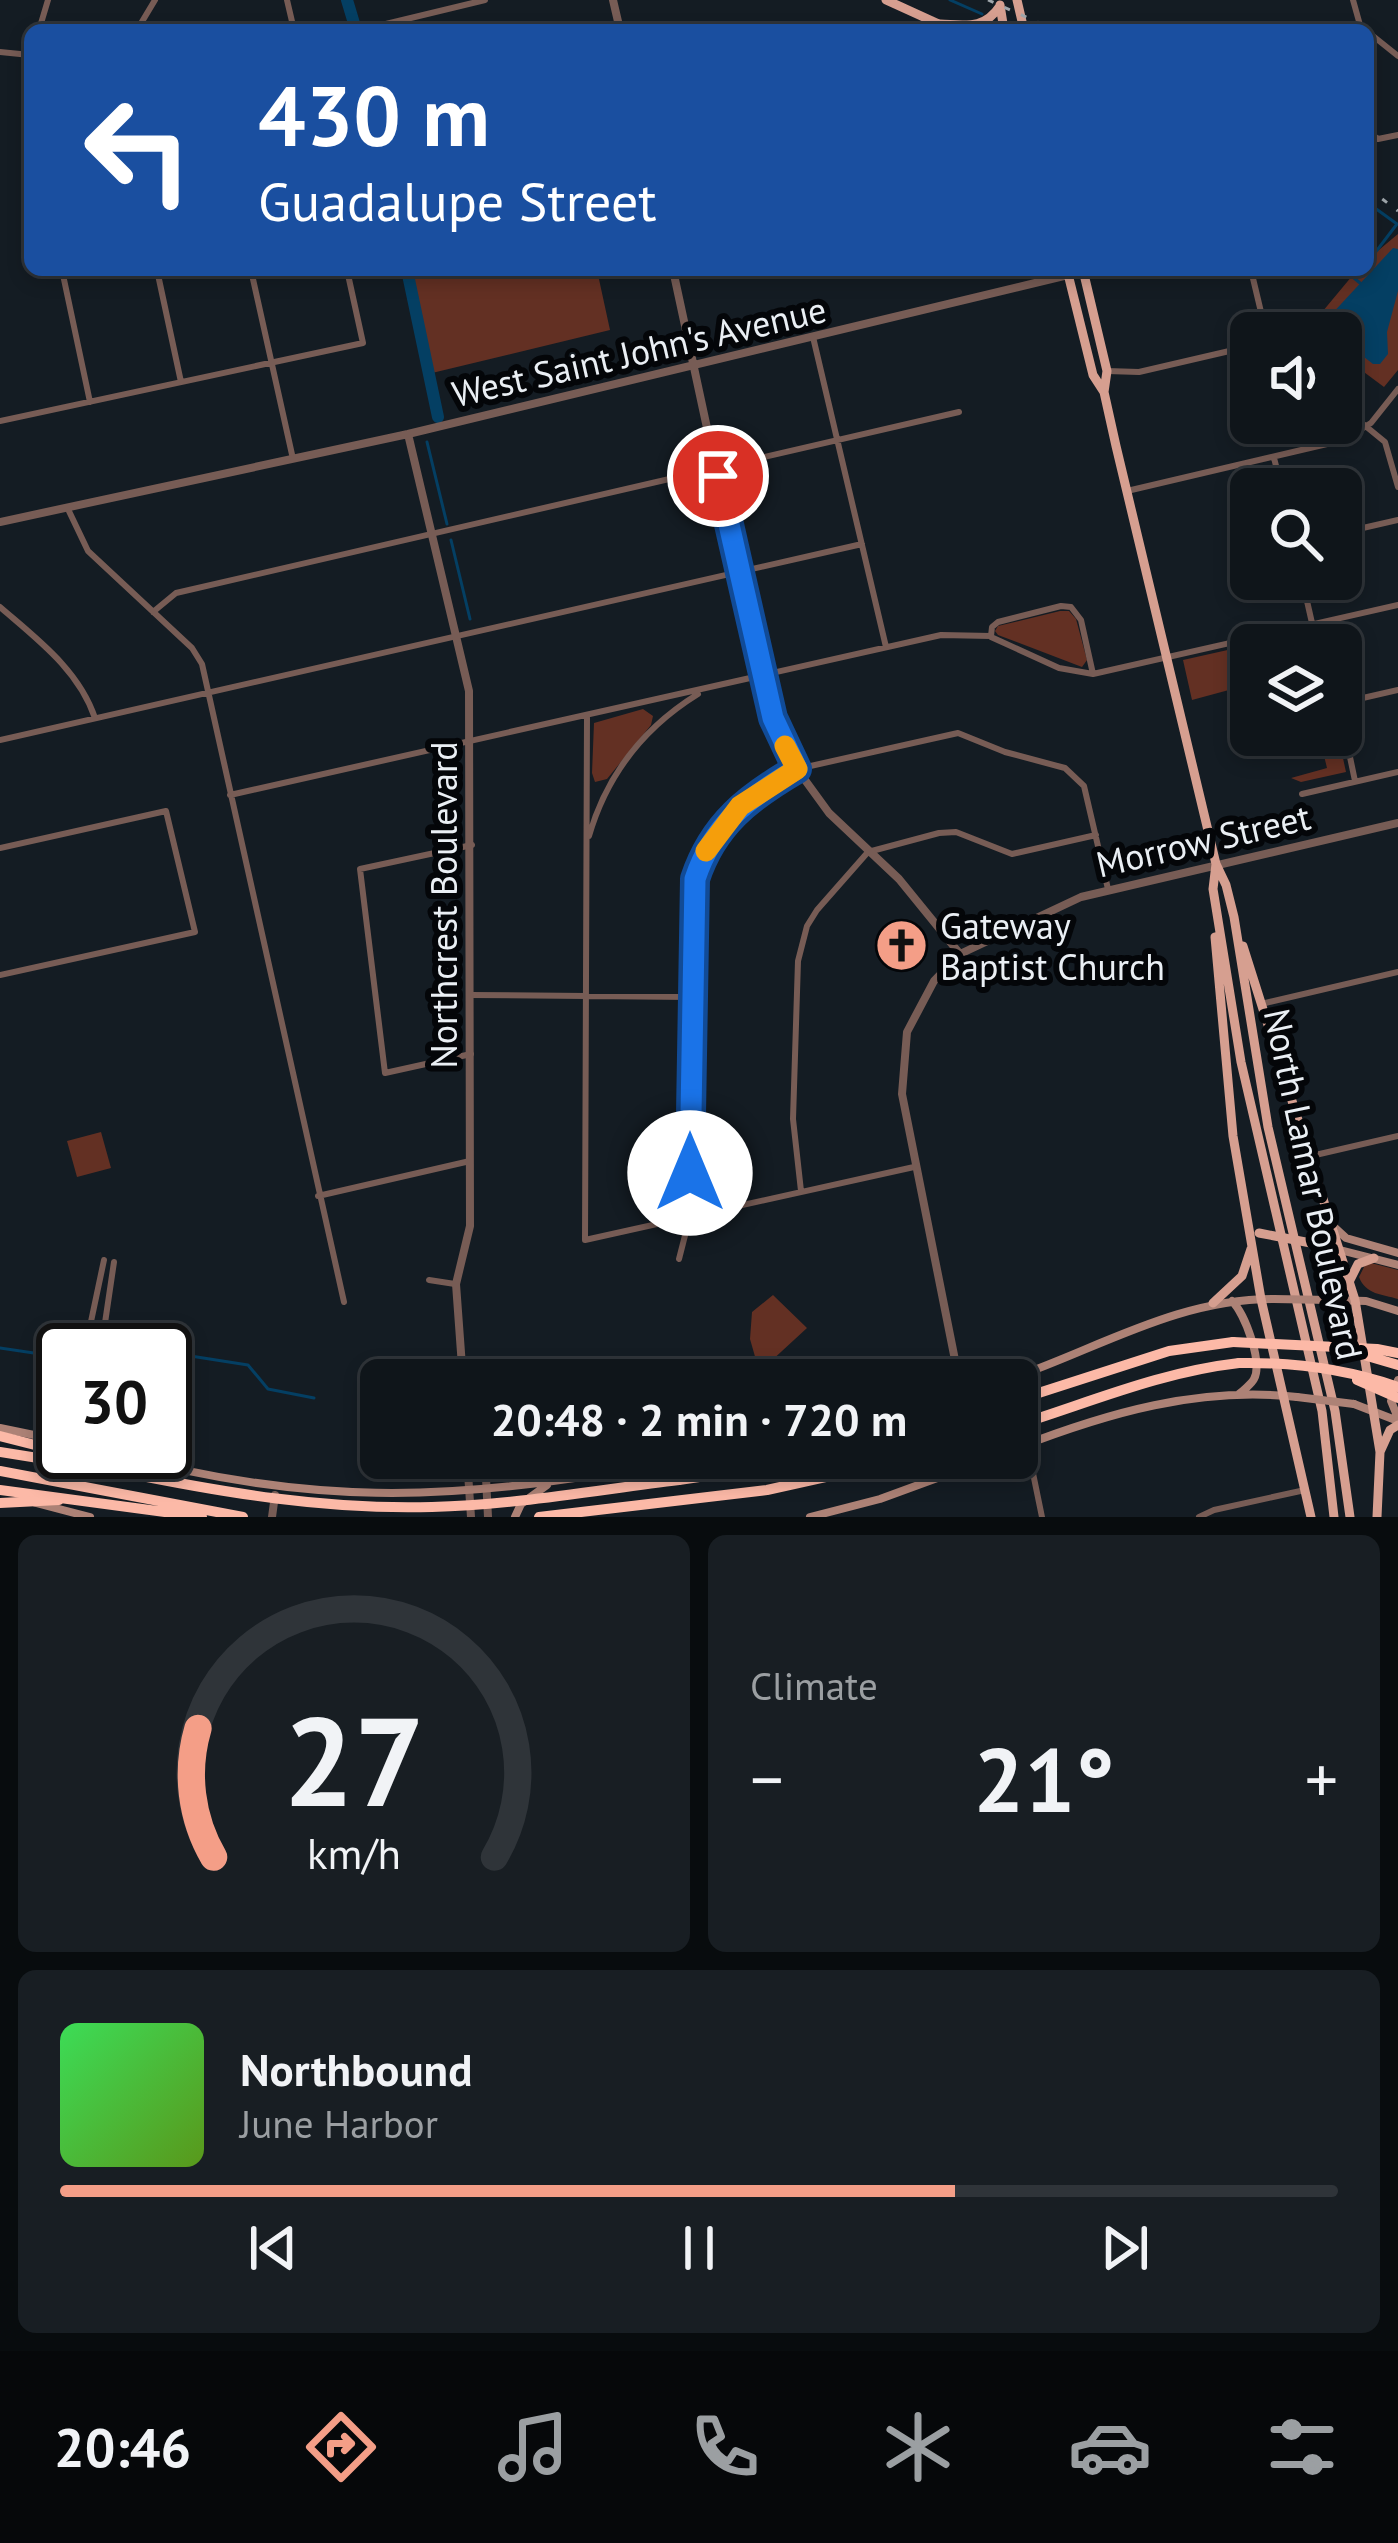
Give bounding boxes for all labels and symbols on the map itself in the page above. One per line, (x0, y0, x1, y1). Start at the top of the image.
street label: West Saint John's Avenue (447, 285, 831, 417)
pin (667, 425, 769, 527)
street label: Northcrest Boulevard (420, 741, 467, 1069)
street label: Morrow Street (1091, 793, 1315, 887)
place label: Gateway Baptist Church (940, 902, 1165, 990)
church icon: Gateway Baptist Church (873, 918, 929, 974)
street label: North Lamar Boulevard (1254, 1004, 1374, 1364)
position arrow (627, 1110, 753, 1236)
speed limit sign: 30 (36, 1323, 192, 1479)

